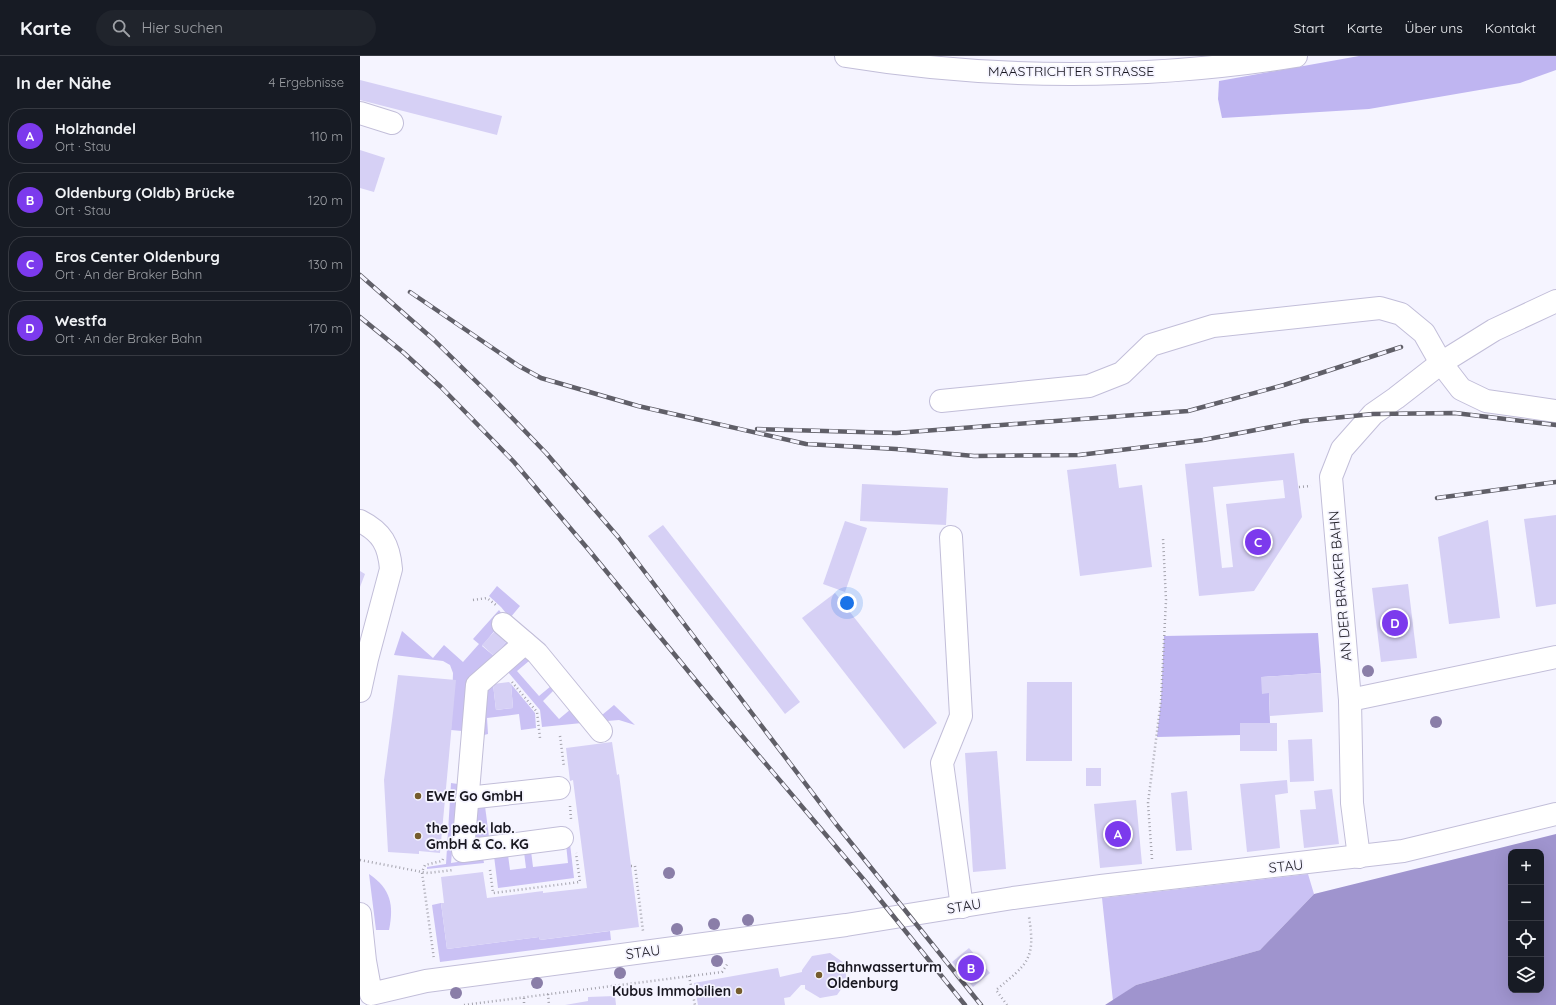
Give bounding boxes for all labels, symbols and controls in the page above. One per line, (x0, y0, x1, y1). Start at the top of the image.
search box (96, 10, 376, 46)
text: Karte (20, 16, 72, 40)
icon: search (110, 17, 132, 39)
text: Hier suchen (142, 18, 223, 37)
text: Start (1293, 19, 1325, 37)
text: Karte (1347, 19, 1383, 37)
text: Über uns (1405, 19, 1463, 37)
text: Kontakt (1485, 19, 1536, 37)
street label: MAASTRICHTER STRASSE (988, 62, 1154, 80)
text: In der Nähe (16, 72, 112, 93)
text: 4 Ergebnisse (268, 74, 344, 90)
text: Holzhandel (55, 119, 136, 138)
text: A (26, 128, 34, 144)
text: 110 m (310, 128, 343, 144)
text: Ort · Stau (55, 138, 111, 154)
text: Oldenburg (Oldb) Brücke (55, 183, 235, 202)
text: B (26, 192, 34, 208)
text: 120 m (308, 192, 343, 208)
text: Ort · Stau (55, 202, 111, 218)
text: Eros Center Oldenburg (55, 247, 220, 266)
text: C (26, 256, 34, 272)
text: 130 m (308, 256, 343, 272)
text: Ort · An der Braker Bahn (55, 266, 202, 282)
text: Westfa (55, 311, 107, 330)
text: D (25, 320, 35, 336)
text: 170 m (308, 320, 343, 336)
text: Ort · An der Braker Bahn (55, 330, 202, 346)
street label: AN DER BRAKER BAHN (1324, 510, 1356, 662)
pin: C (1245, 527, 1271, 557)
your location (837, 593, 857, 613)
pin: D (1382, 608, 1408, 638)
place label: EWE Go GmbH (426, 787, 523, 805)
marker: EWE Go GmbH (413, 791, 423, 801)
place label: the peak lab. GmbH & Co. KG (426, 819, 529, 853)
pin: A (1105, 819, 1131, 849)
marker: the peak lab. GmbH & Co. KG (413, 831, 423, 841)
map controls (1508, 849, 1544, 993)
button: + (1508, 849, 1544, 885)
street label: STAU (1268, 855, 1304, 877)
button: − (1508, 885, 1544, 921)
street label: STAU (946, 894, 982, 918)
button: locate (1508, 921, 1544, 957)
street label: STAU (625, 941, 661, 963)
pin: B (958, 953, 984, 983)
button: layers (1508, 957, 1544, 993)
place label: Bahnwasserturm Oldenburg (827, 958, 942, 992)
marker: Bahnwasserturm Oldenburg (814, 970, 824, 980)
place label: Kubus Immobilien (612, 982, 731, 1000)
marker: Kubus Immobilien (734, 986, 744, 996)

